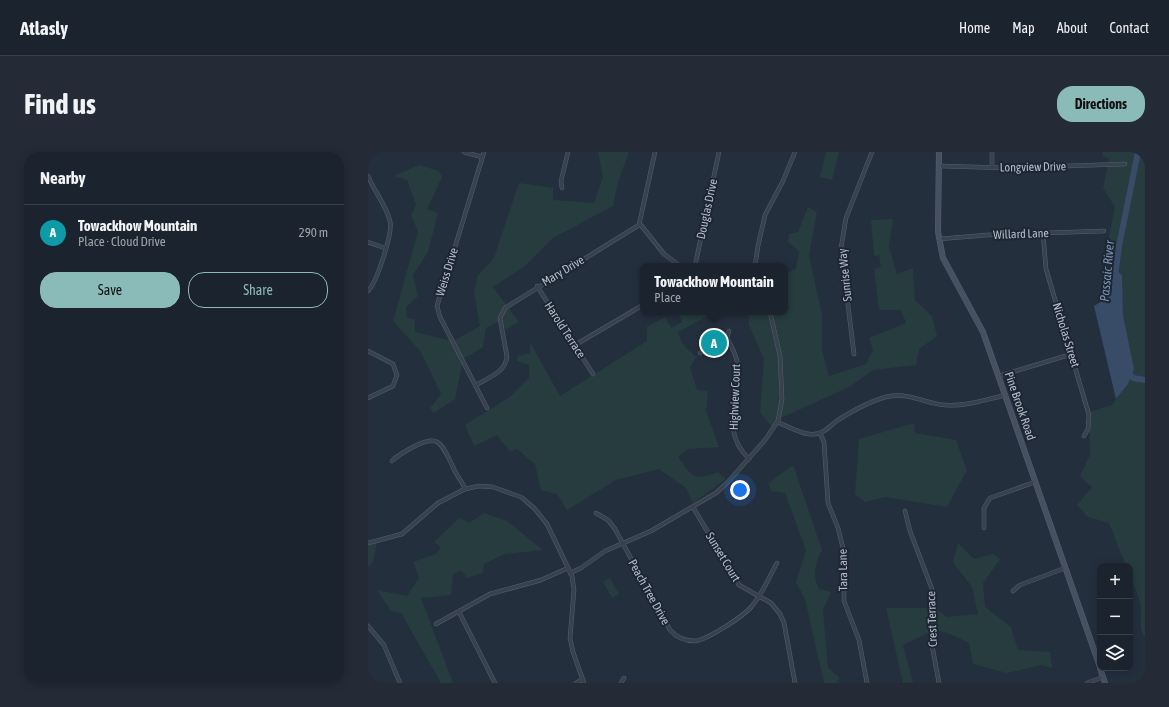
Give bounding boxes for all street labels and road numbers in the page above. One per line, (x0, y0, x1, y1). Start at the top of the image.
street label: Longview Drive (1000, 159, 1066, 175)
street label: Douglas Drive (694, 178, 720, 240)
street label: Willard Lane (993, 226, 1049, 242)
street label: Weiss Drive (433, 246, 461, 298)
street label: Sunrise Way (835, 248, 855, 302)
street label: Mary Drive (539, 253, 587, 289)
street label: Harold Terrace (542, 299, 588, 361)
street label: Nicholas Street (1050, 301, 1083, 369)
street label: Highview Court (727, 363, 743, 430)
street label: Pine Brook Road (1002, 370, 1038, 442)
street label: Sunset Court (703, 530, 743, 585)
street label: Tara Lane (836, 549, 850, 591)
street label: Peach Tree Drive (625, 557, 673, 627)
street label: Crest Terrace (924, 591, 940, 647)

